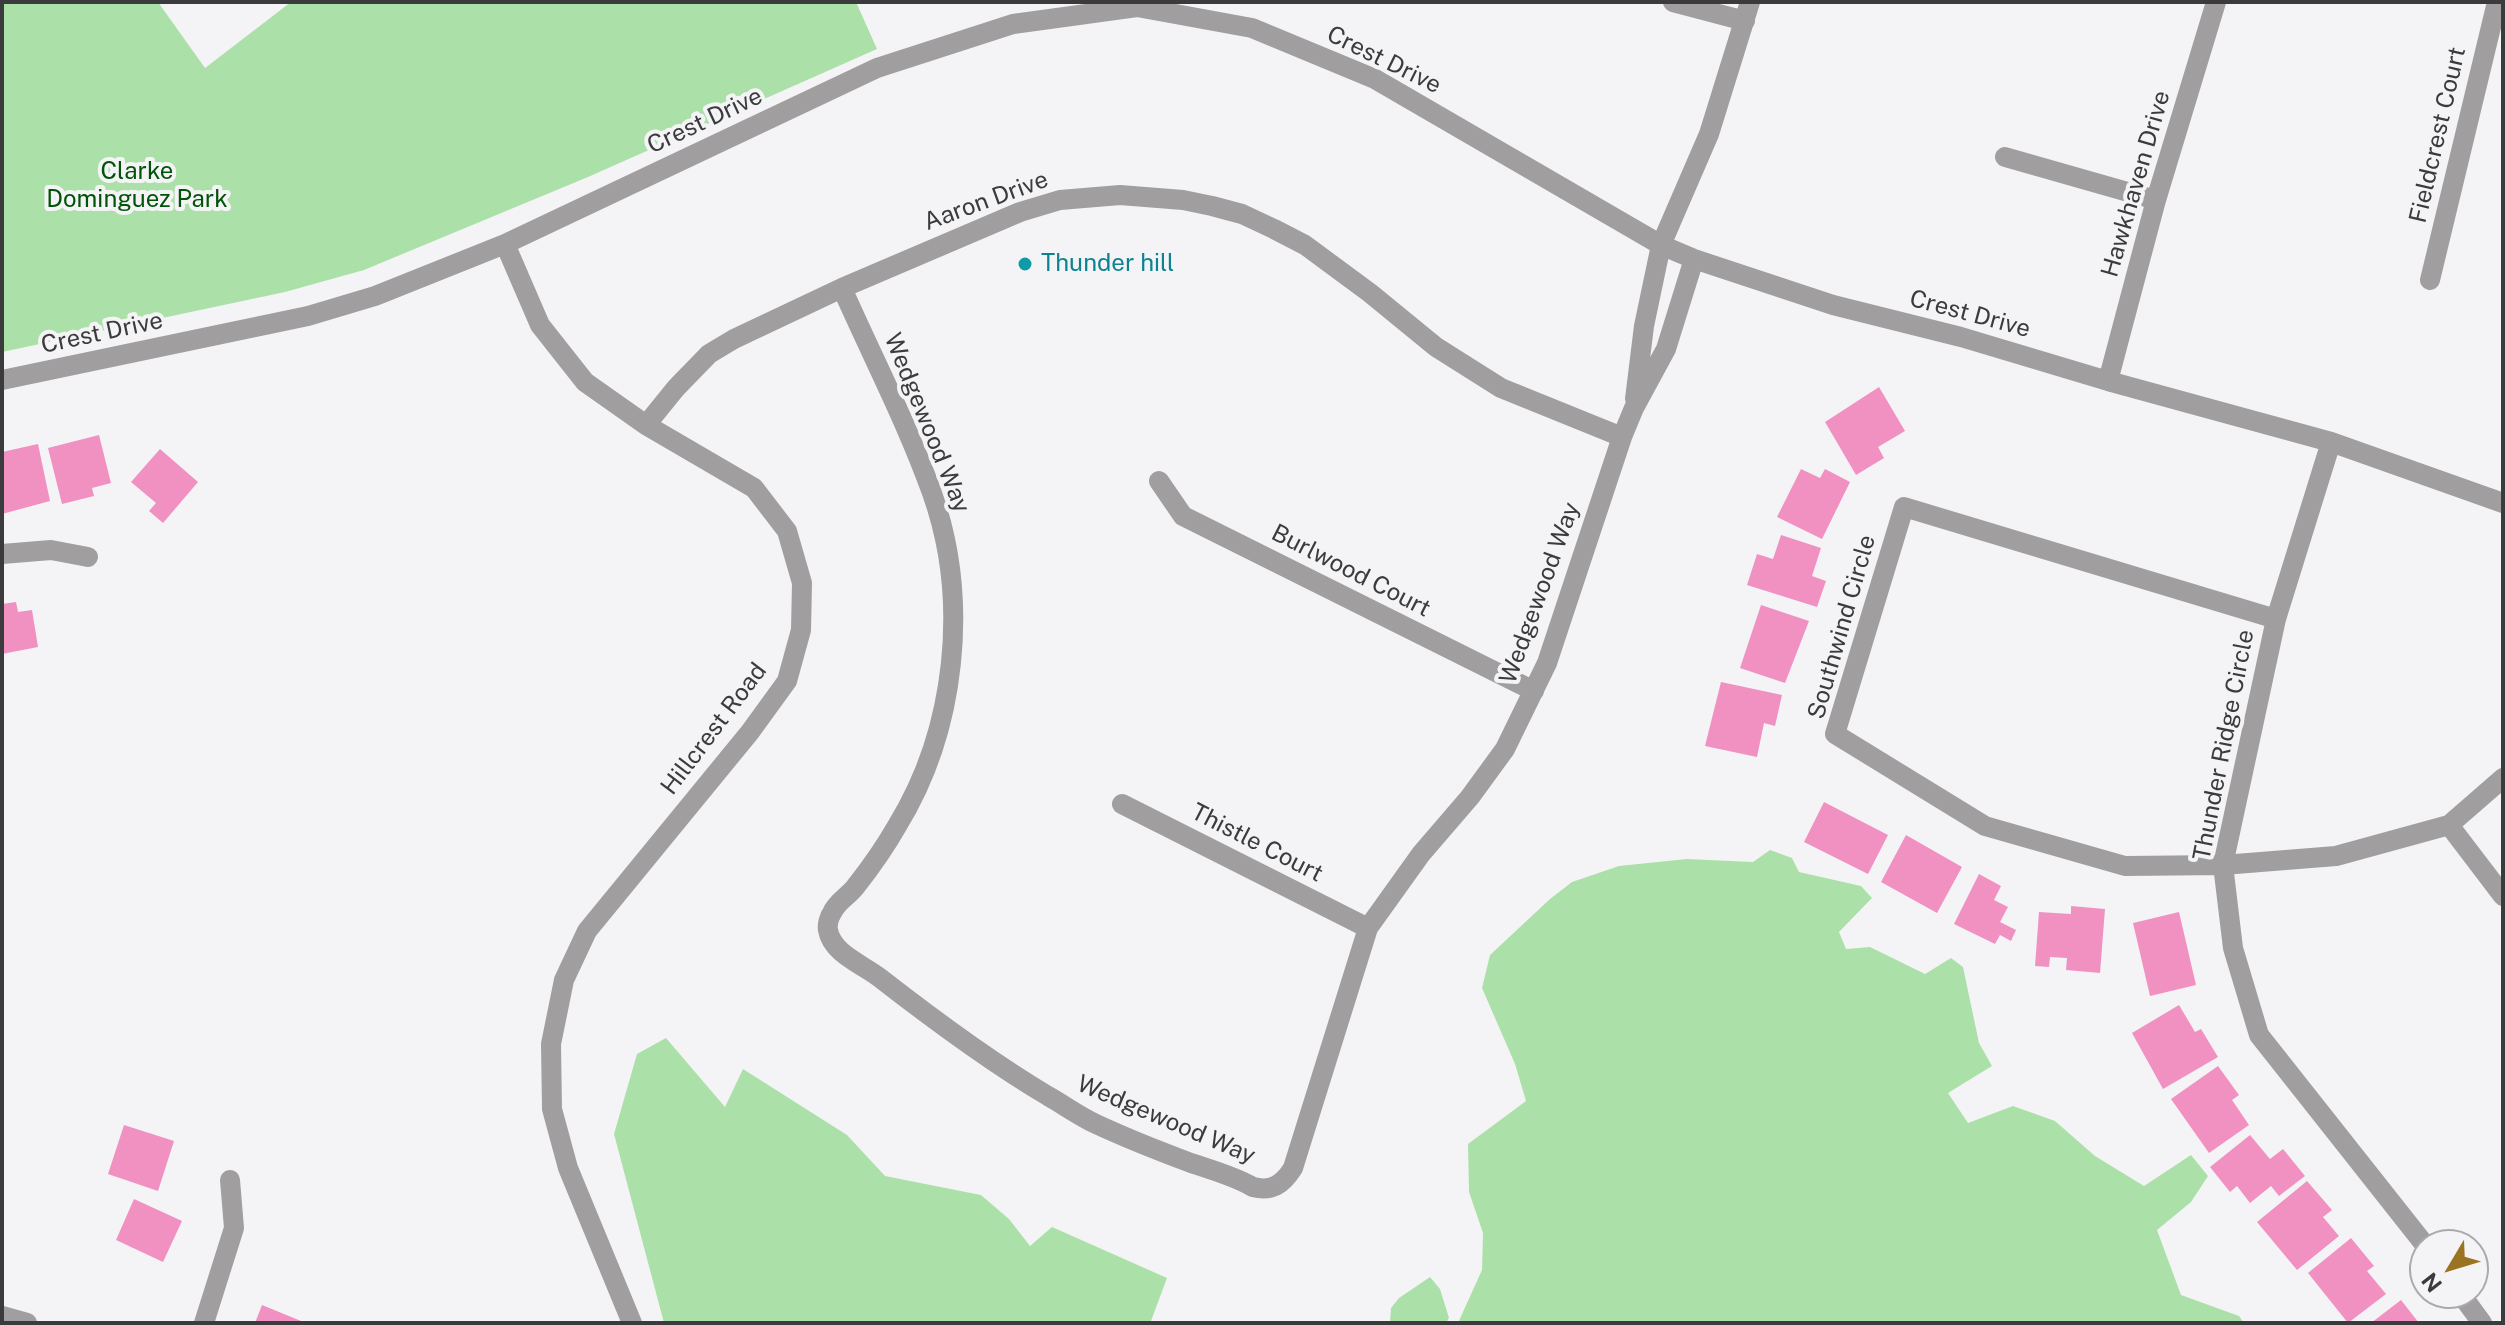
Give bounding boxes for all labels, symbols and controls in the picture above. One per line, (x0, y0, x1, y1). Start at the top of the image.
street label: Crest Drive (1322, 20, 1446, 100)
street label: Fieldcrest Court (2404, 44, 2472, 226)
street label: Crest Drive (643, 82, 767, 160)
street label: Hawkhaven Drive (2096, 87, 2176, 281)
park label: Clarke Dominguez Park (46, 158, 228, 214)
street label: Aaron Drive (920, 165, 1052, 237)
place label: Thunder hill (1041, 250, 1174, 278)
marker: Thunder hill (1016, 255, 1034, 273)
street label: Crest Drive (1907, 284, 2033, 344)
street label: Crest Drive (39, 306, 165, 360)
street label: Wedgewood Way (878, 329, 976, 517)
street label: Wedgewood Way (1494, 498, 1586, 688)
street label: Burlwood Court (1267, 519, 1435, 623)
street label: Southwind Circle (1802, 532, 1882, 722)
street label: Thunder Ridge Circle (2188, 627, 2260, 863)
street label: Hillcrest Road (655, 657, 773, 801)
street label: Thistle Court (1186, 798, 1328, 888)
street label: Wedgewood Way (1072, 1069, 1260, 1171)
north arrow (2409, 1229, 2489, 1309)
text: N (2416, 1268, 2447, 1297)

